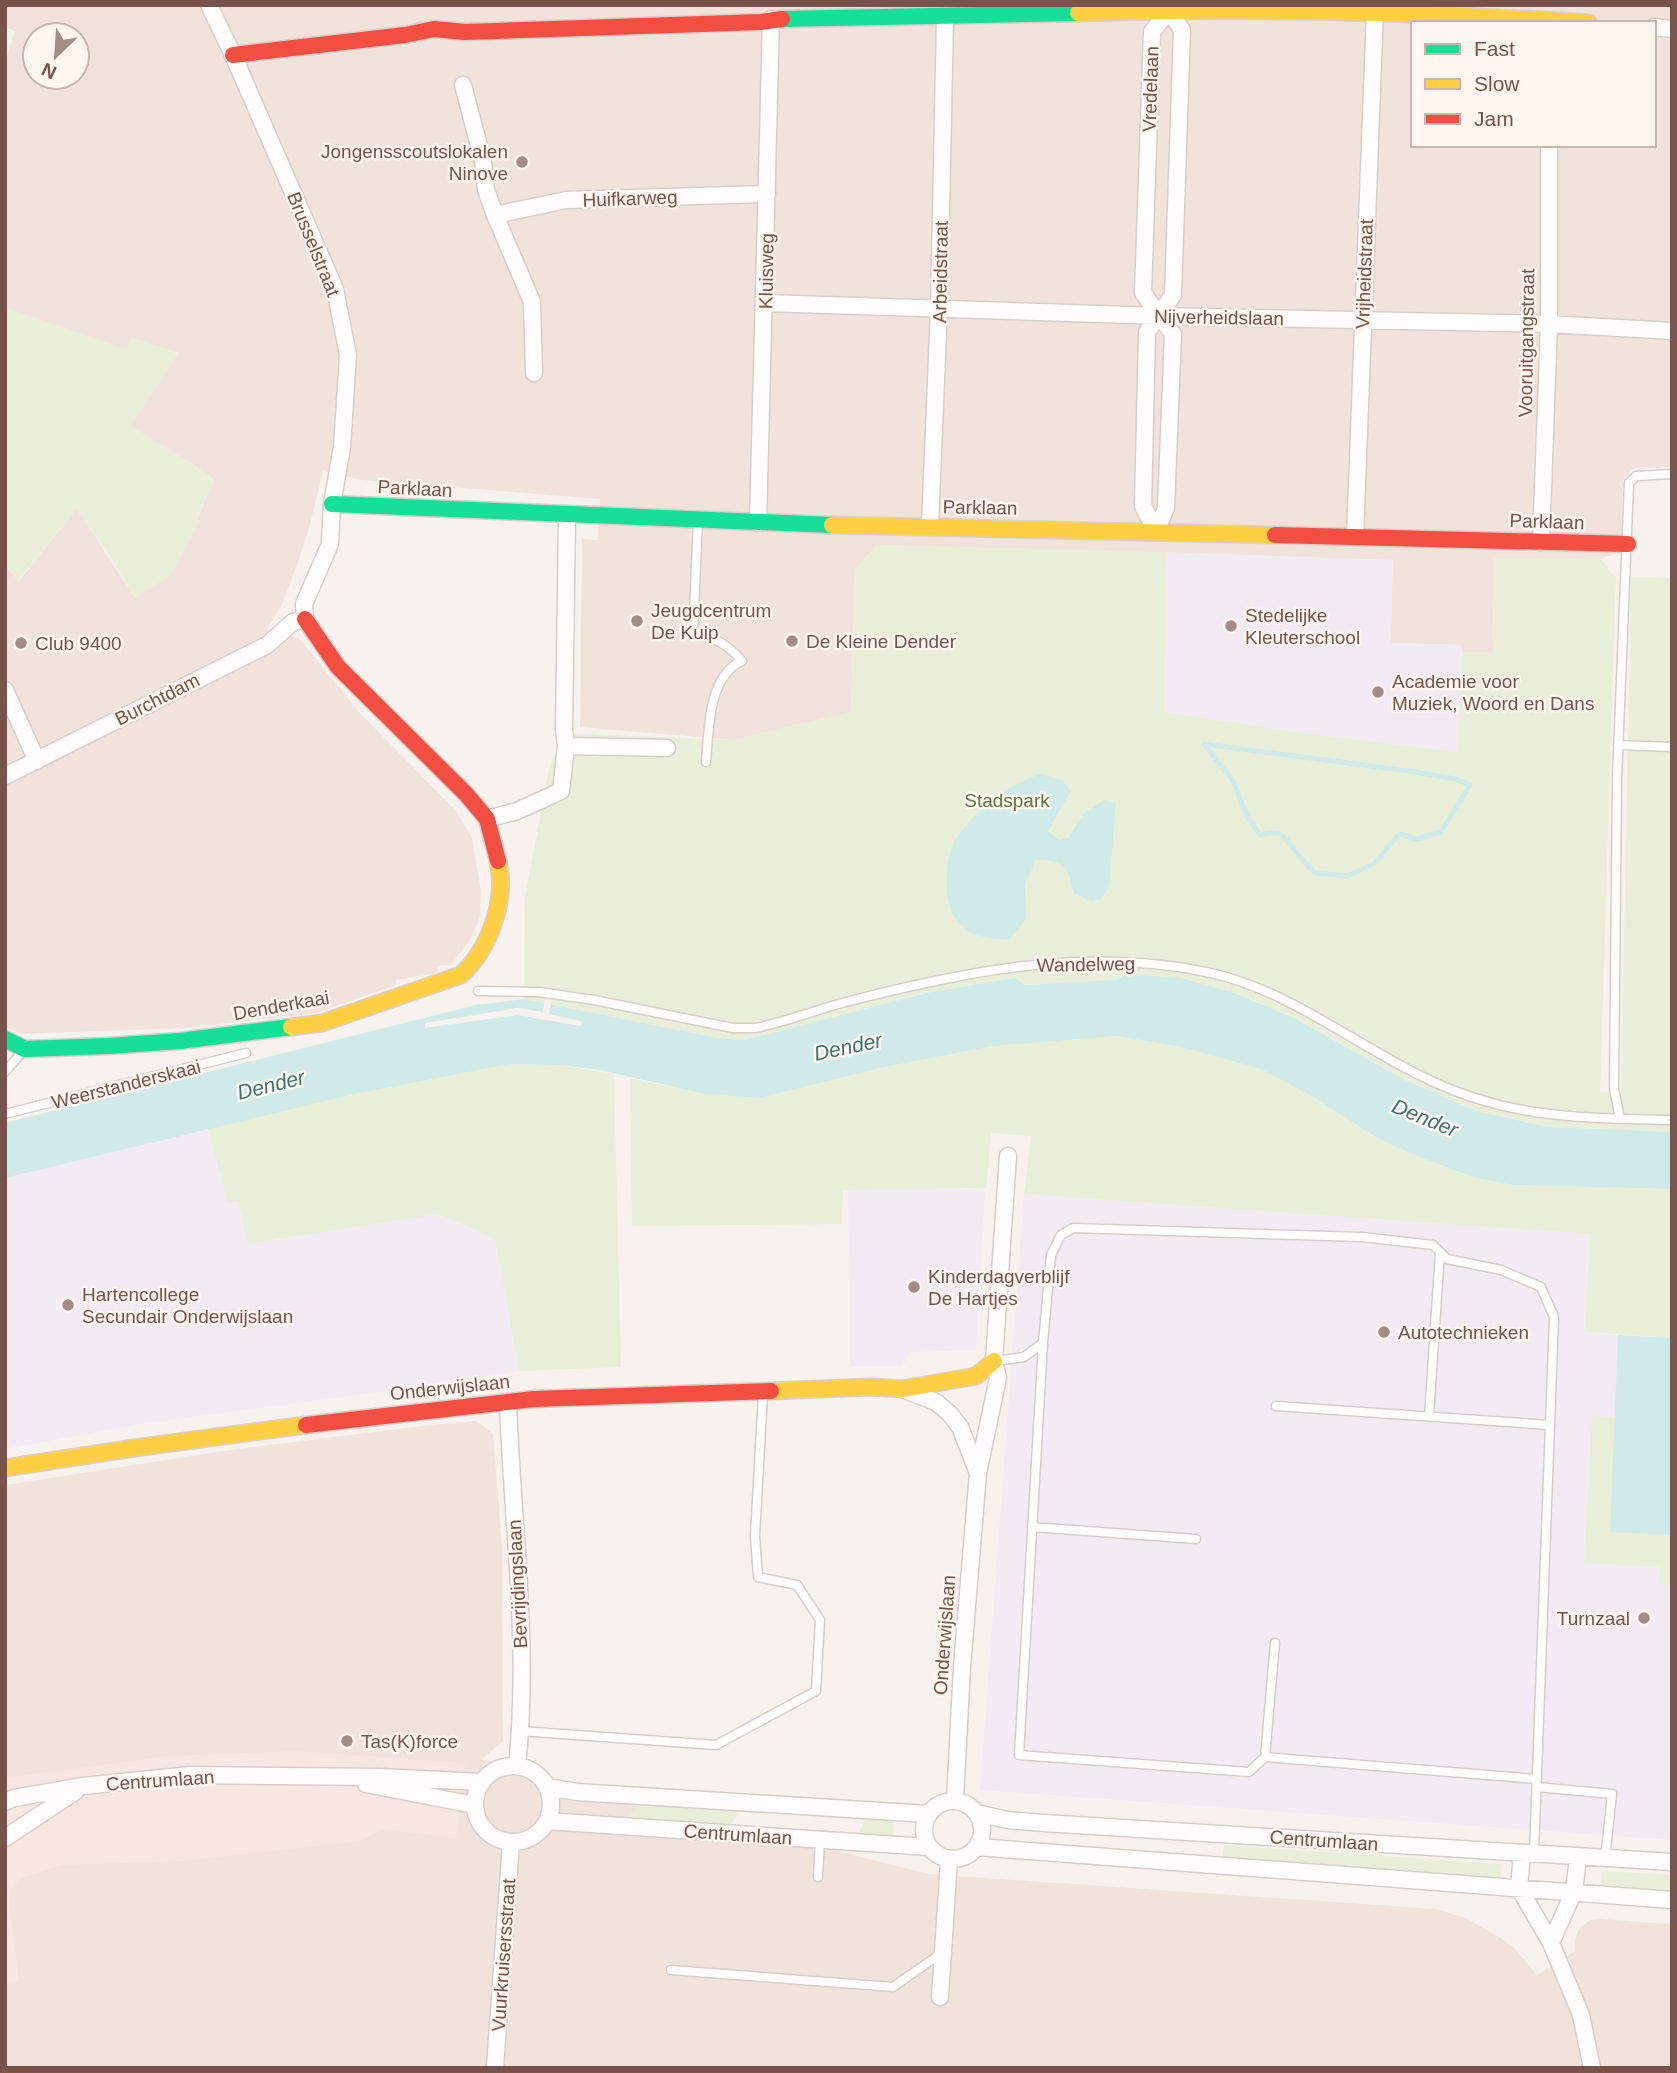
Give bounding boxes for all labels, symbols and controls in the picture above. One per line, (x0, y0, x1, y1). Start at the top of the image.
north arrow (21, 21, 91, 91)
legend (1411, 21, 1656, 147)
text: Fast (1474, 37, 1515, 60)
street label: Vredelaan (1139, 46, 1162, 132)
text: N (38, 59, 60, 83)
text: Slow (1474, 72, 1520, 95)
text: Jam (1474, 107, 1514, 130)
place label: Jongensscoutslokalen Ninove (321, 141, 508, 184)
marker: Jongensscoutslokalen Ninove (514, 154, 530, 170)
street label: Huifkarweg (582, 186, 678, 211)
street label: Brusselstraat (283, 189, 344, 300)
street label: Vrijheidstraat (1352, 218, 1377, 329)
street label: Arbeidstraat (929, 220, 952, 323)
street label: Kluisweg (755, 233, 778, 309)
street label: Vooruitgangstraat (1515, 268, 1538, 418)
street label: Nijverheidslaan (1154, 306, 1284, 329)
street label: Parklaan (377, 476, 453, 501)
street label: Parklaan (942, 496, 1018, 519)
street label: Parklaan (1509, 510, 1585, 533)
place label: Jeugdcentrum De Kuip (651, 600, 771, 643)
place label: Stedelijke Kleuterschool (1245, 605, 1360, 648)
marker: Jeugdcentrum De Kuip (629, 613, 645, 629)
marker: Stedelijke Kleuterschool (1223, 618, 1239, 634)
place label: De Kleine Dender (806, 631, 957, 652)
place label: Club 9400 (35, 633, 122, 654)
marker: De Kleine Dender (784, 633, 800, 649)
marker: Club 9400 (13, 635, 29, 651)
street label: Burchtdam (112, 669, 203, 730)
place label: Academie voor Muziek, Woord en Dans (1392, 671, 1594, 714)
marker: Academie voor Muziek, Woord en Dans (1370, 684, 1386, 700)
park label: Stadspark (964, 790, 1050, 811)
street label: Wandelweg (1037, 953, 1135, 976)
street label: Denderkaai (231, 987, 331, 1024)
water label: Dender (812, 1028, 885, 1065)
street label: Weerstanderskaai (49, 1056, 203, 1113)
water label: Dender (235, 1065, 308, 1104)
water label: Dender (1389, 1094, 1462, 1141)
place label: Kinderdagverblijf De Hartjes (928, 1266, 1070, 1309)
marker: Kinderdagverblijf De Hartjes (906, 1279, 922, 1295)
place label: Hartencollege Secundair Onderwijslaan (82, 1284, 293, 1327)
marker: Hartencollege Secundair Onderwijslaan (60, 1297, 76, 1313)
place label: Autotechnieken (1398, 1322, 1529, 1343)
marker: Autotechnieken (1376, 1324, 1392, 1340)
street label: Onderwijslaan (389, 1371, 511, 1404)
street label: Bevrijdingslaan (504, 1519, 531, 1649)
street label: Onderwijslaan (930, 1574, 959, 1696)
place label: Turnzaal (1557, 1608, 1630, 1629)
marker: Turnzaal (1636, 1610, 1652, 1626)
place label: Tas(K)force (361, 1731, 458, 1752)
marker: Tas(K)force (339, 1733, 355, 1749)
street label: Centrumlaan (105, 1766, 215, 1795)
street label: Centrumlaan (683, 1820, 793, 1849)
street label: Centrumlaan (1269, 1826, 1379, 1855)
street label: Vuurkruisersstraat (488, 1877, 519, 2032)

